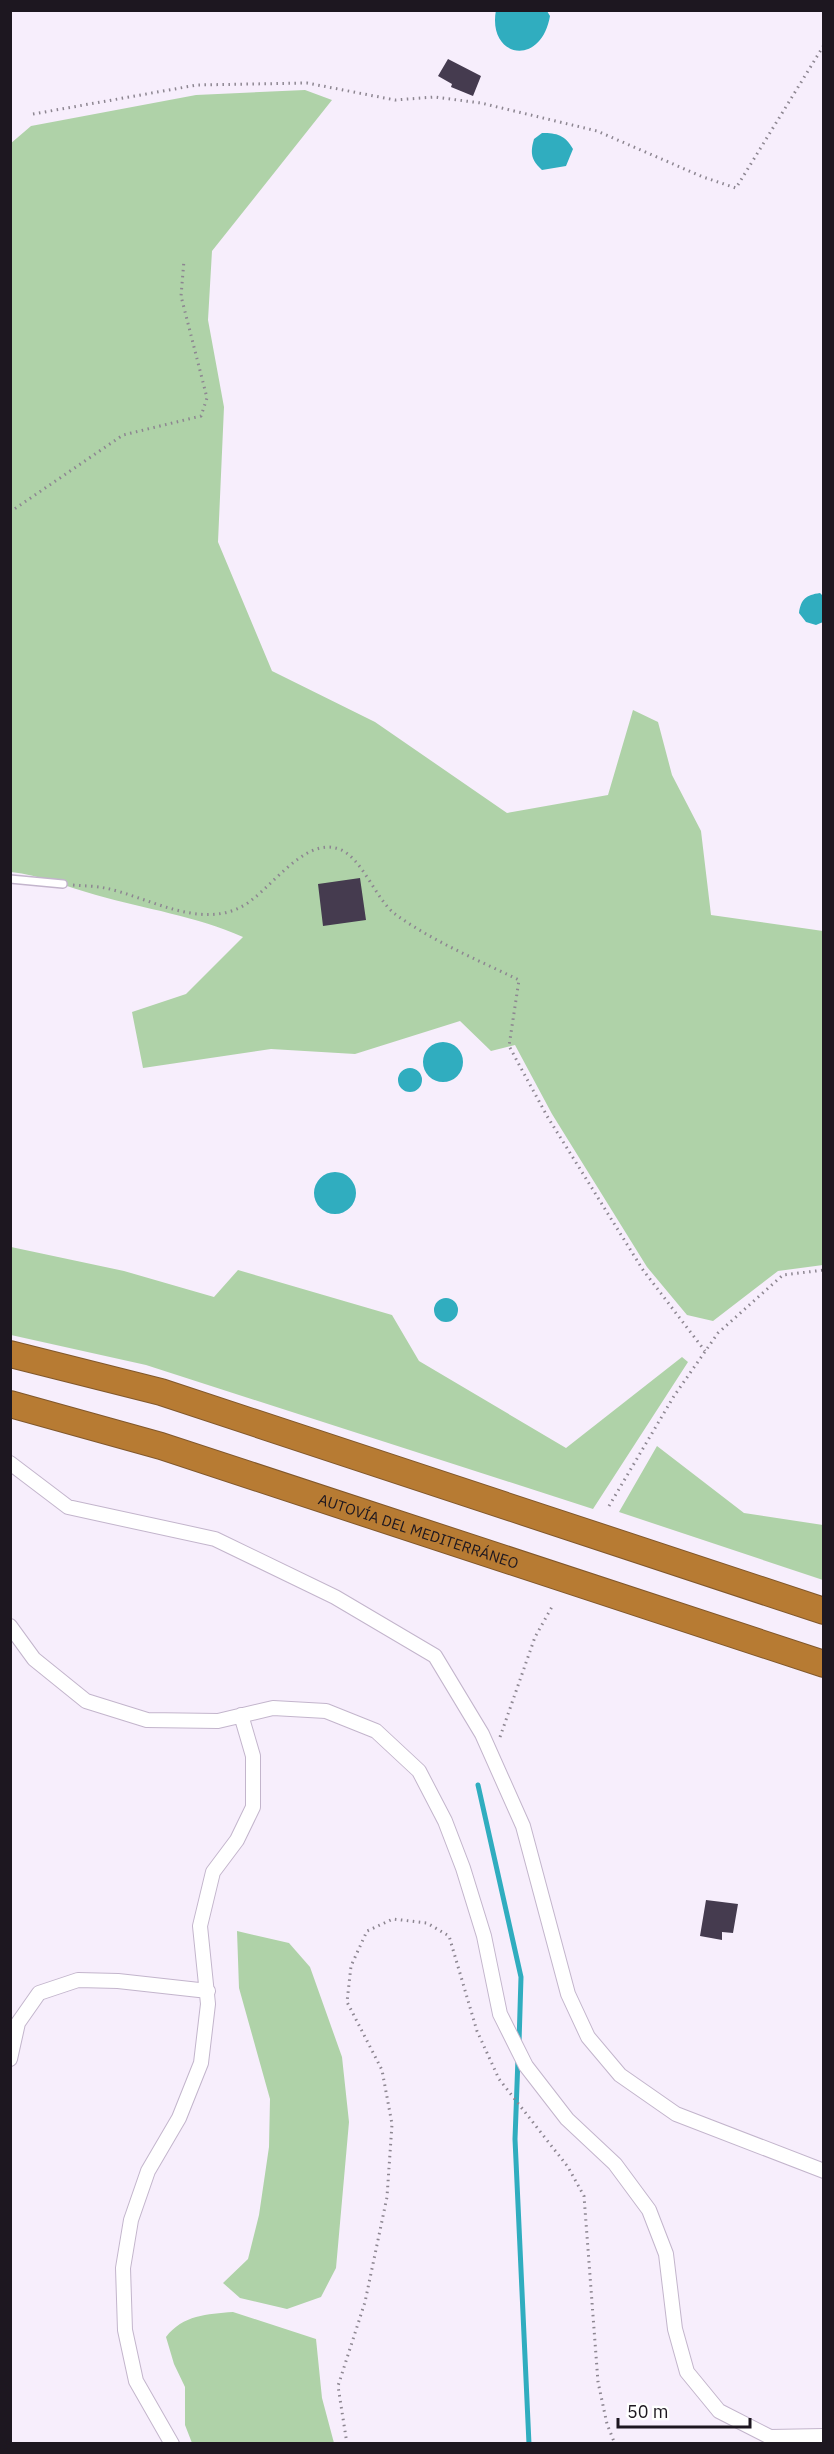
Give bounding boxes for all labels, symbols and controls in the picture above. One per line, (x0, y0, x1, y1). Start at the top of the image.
street label: AUTOVÍA DEL MEDITERRÁNEO (316, 1489, 521, 1572)
scale bar (618, 2391, 750, 2429)
text: 50 m (627, 2400, 669, 2423)

